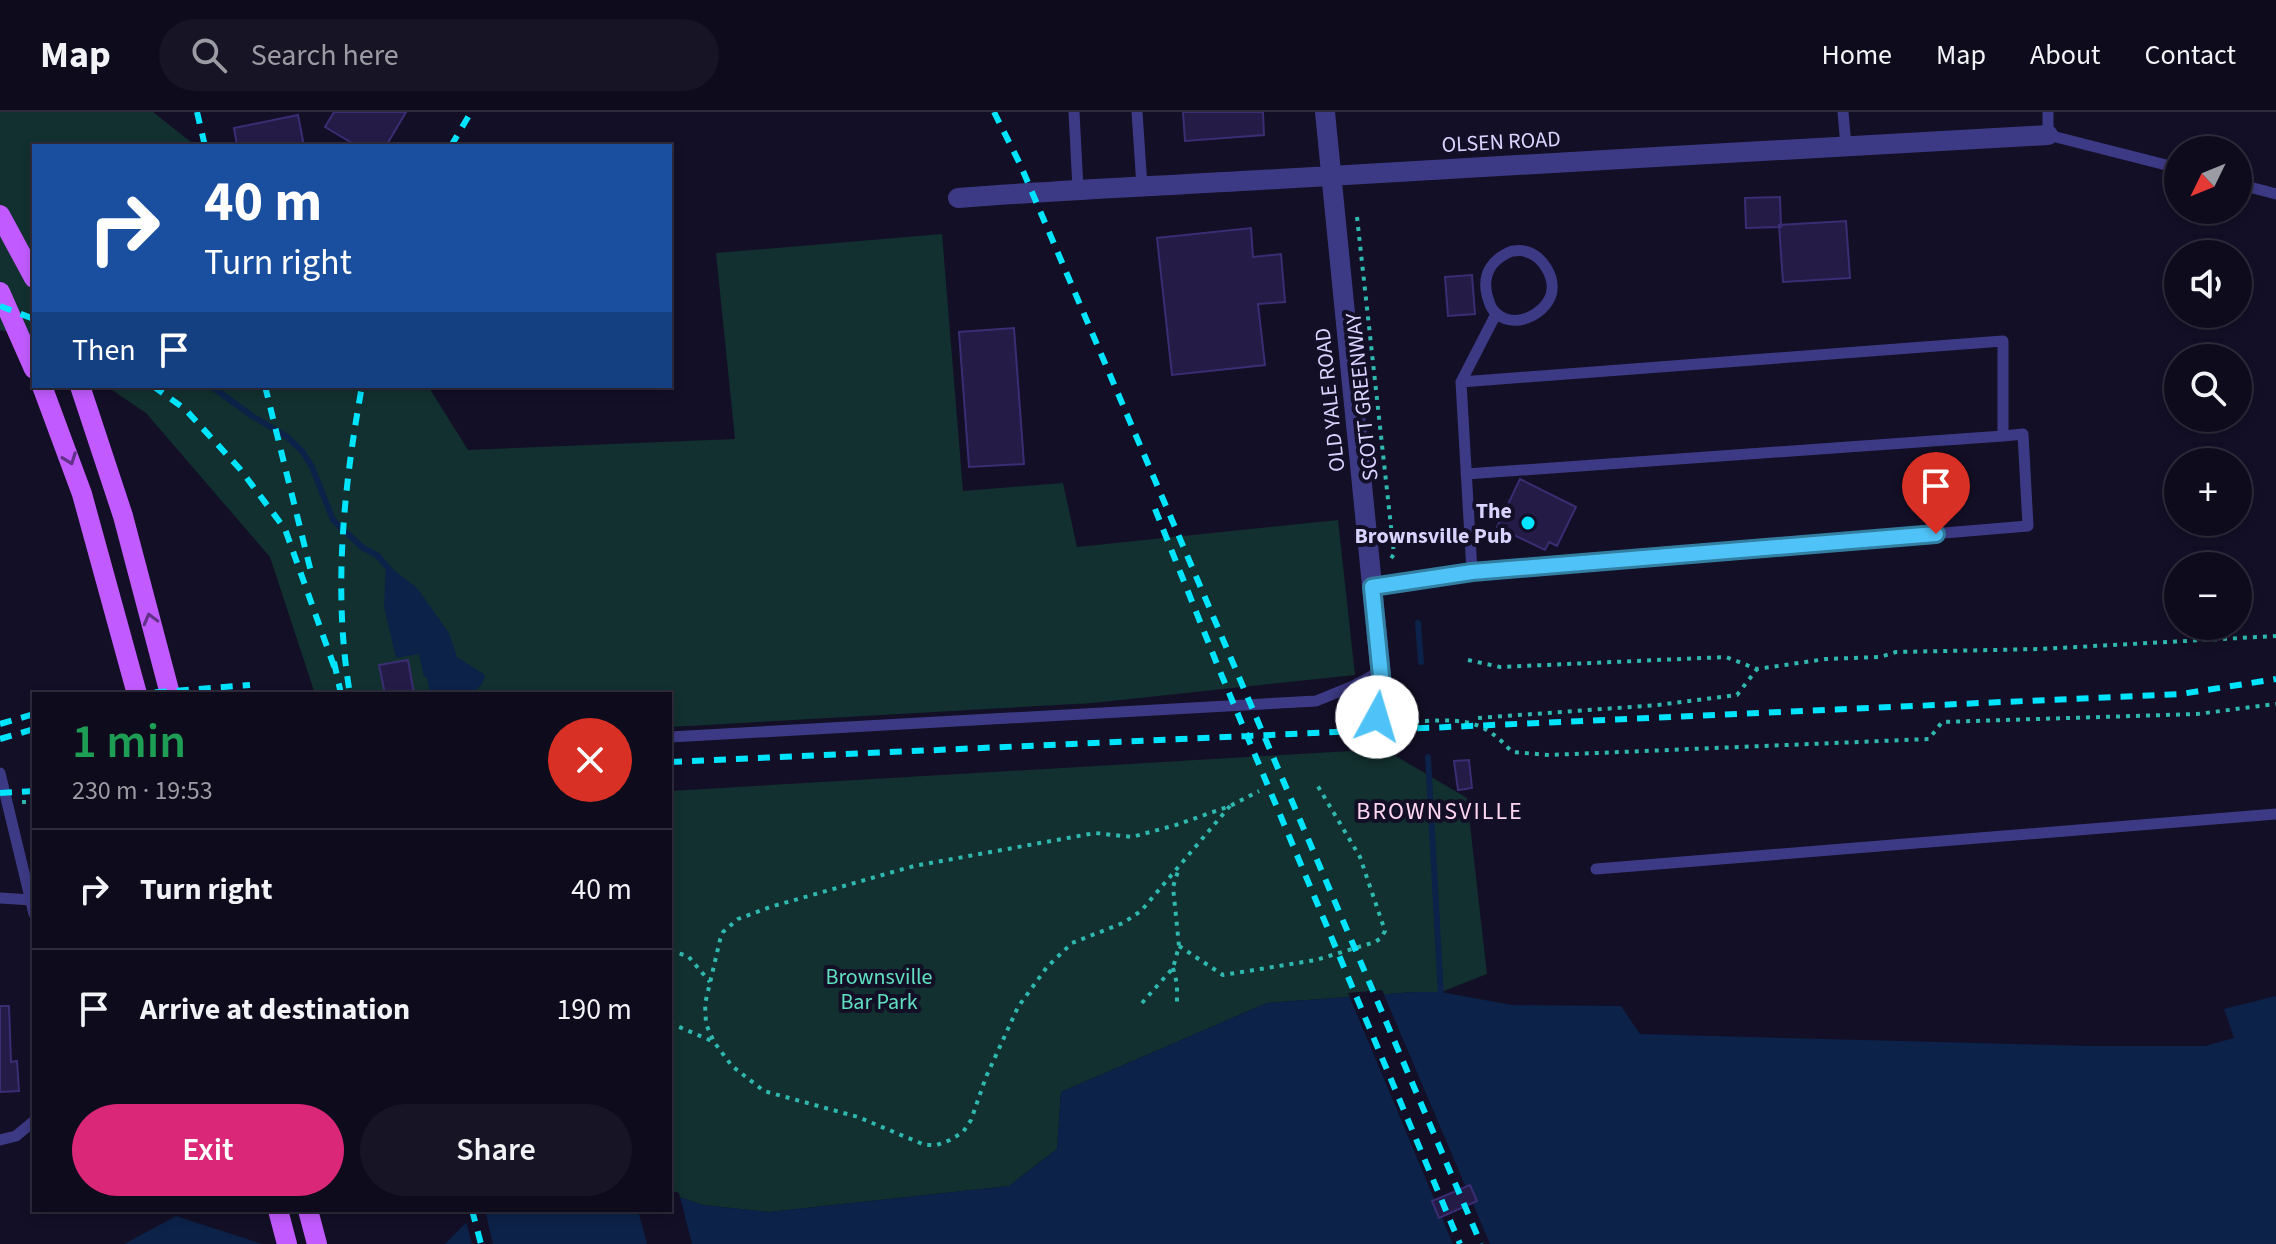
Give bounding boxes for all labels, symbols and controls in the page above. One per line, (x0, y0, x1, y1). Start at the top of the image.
search box (159, 19, 719, 91)
text: Map (40, 28, 111, 82)
icon: search (187, 33, 231, 77)
text: Search here (251, 34, 399, 77)
text: Home (1821, 35, 1892, 75)
text: Map (1936, 35, 1986, 75)
text: About (2030, 35, 2101, 75)
text: Contact (2145, 35, 2236, 75)
street label: OLSEN ROAD (1441, 123, 1561, 161)
north arrow (2164, 136, 2252, 224)
map controls (2164, 136, 2252, 640)
text: 40 m (204, 163, 322, 242)
icon: right (72, 176, 176, 280)
text: Turn right (204, 237, 352, 288)
button: sound (2164, 240, 2252, 328)
street label: SCOTT GREENWAY (1337, 311, 1387, 482)
street label: OLD YALE ROAD (1307, 326, 1353, 473)
icon: arrive (152, 328, 196, 372)
text: Then (72, 329, 136, 372)
button: search (2164, 344, 2252, 432)
button: + (2164, 448, 2252, 536)
one-way arrow (60, 451, 76, 465)
pin (1902, 452, 1970, 534)
icon: arrive (1914, 464, 1958, 508)
place label: The Brownsville Pub (1355, 495, 1512, 552)
marker: The Brownsville Pub (1519, 514, 1537, 532)
button: − (2164, 552, 2252, 640)
one-way arrow (142, 612, 159, 626)
position arrow (1335, 675, 1419, 759)
text: 1 min (72, 708, 186, 776)
button: close (548, 718, 632, 802)
text: 230 m · 19:53 (72, 772, 213, 809)
district label: BROWNSVILLE (1356, 794, 1524, 829)
icon: right (72, 867, 116, 911)
text: Turn right (140, 868, 272, 911)
text: 40 m (571, 868, 632, 911)
park label: Brownsville Bar Park (825, 961, 933, 1018)
icon: arrive (72, 987, 116, 1031)
text: Arrive at destination (140, 988, 410, 1031)
text: 190 m (556, 988, 632, 1031)
button: Exit (72, 1104, 344, 1196)
button: Share (360, 1104, 632, 1196)

